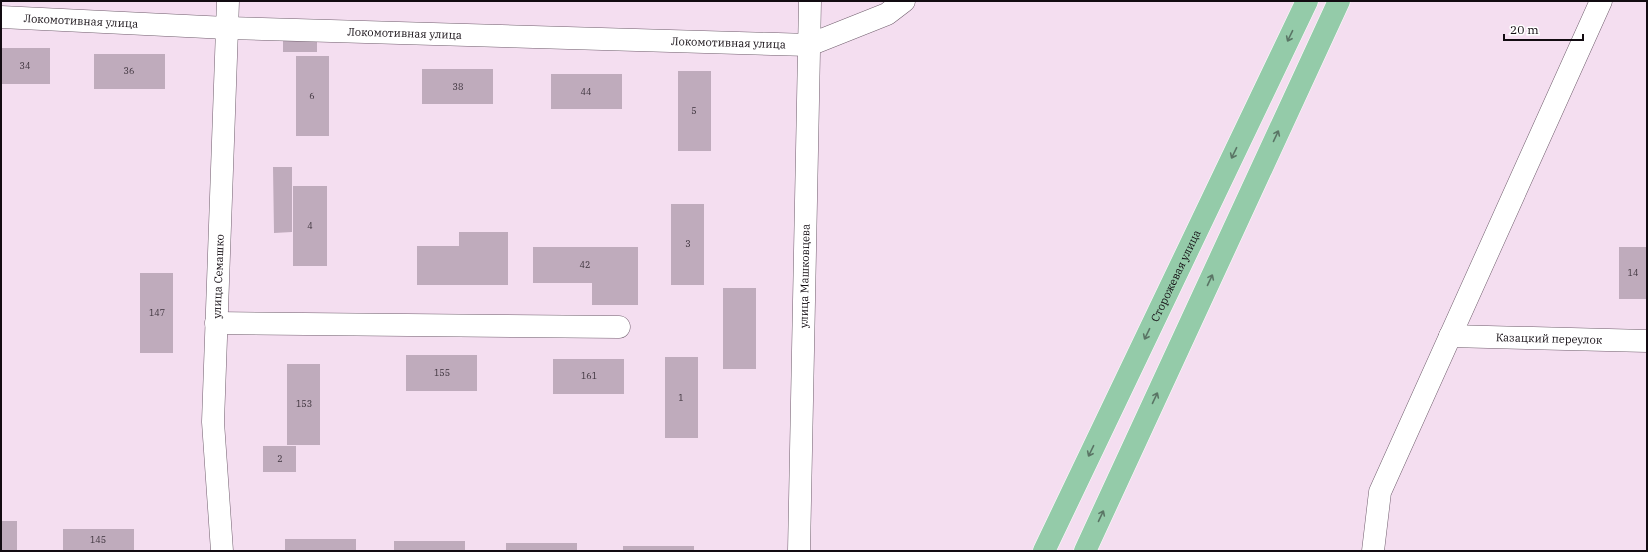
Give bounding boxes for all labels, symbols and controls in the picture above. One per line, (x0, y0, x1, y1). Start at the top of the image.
street label: Локомотивная улица (23, 11, 139, 31)
scale bar (1504, 16, 1583, 42)
text: 20 m (1510, 22, 1539, 37)
street label: Локомотивная улица (347, 25, 462, 42)
one-way arrow (1286, 30, 1293, 42)
street label: Локомотивная улица (671, 34, 786, 51)
house number: 34 (20, 60, 30, 71)
house number: 36 (124, 65, 134, 76)
house number: 38 (453, 81, 463, 92)
house number: 44 (581, 86, 591, 97)
house number: 6 (309, 90, 315, 101)
house number: 5 (691, 105, 697, 116)
one-way arrow (1273, 130, 1280, 142)
one-way arrow (1230, 147, 1237, 159)
house number: 4 (307, 220, 313, 231)
street label: улица Машковцева (796, 224, 813, 328)
street label: Сторожевая улица (1148, 228, 1204, 324)
street label: улица Семашко (210, 234, 227, 319)
house number: 3 (685, 238, 691, 249)
house number: 42 (580, 259, 590, 270)
house number: 14 (1628, 267, 1638, 278)
one-way arrow (1207, 274, 1214, 286)
house number: 147 (149, 307, 165, 318)
one-way arrow (1143, 328, 1151, 340)
street label: Казацкий переулок (1496, 330, 1603, 347)
house number: 155 (434, 367, 450, 378)
house number: 161 (581, 370, 597, 381)
house number: 1 (678, 392, 684, 403)
one-way arrow (1152, 392, 1159, 404)
house number: 153 (296, 398, 312, 409)
one-way arrow (1087, 445, 1094, 457)
house number: 2 (277, 453, 283, 464)
one-way arrow (1098, 510, 1105, 522)
house number: 145 (90, 534, 106, 545)

